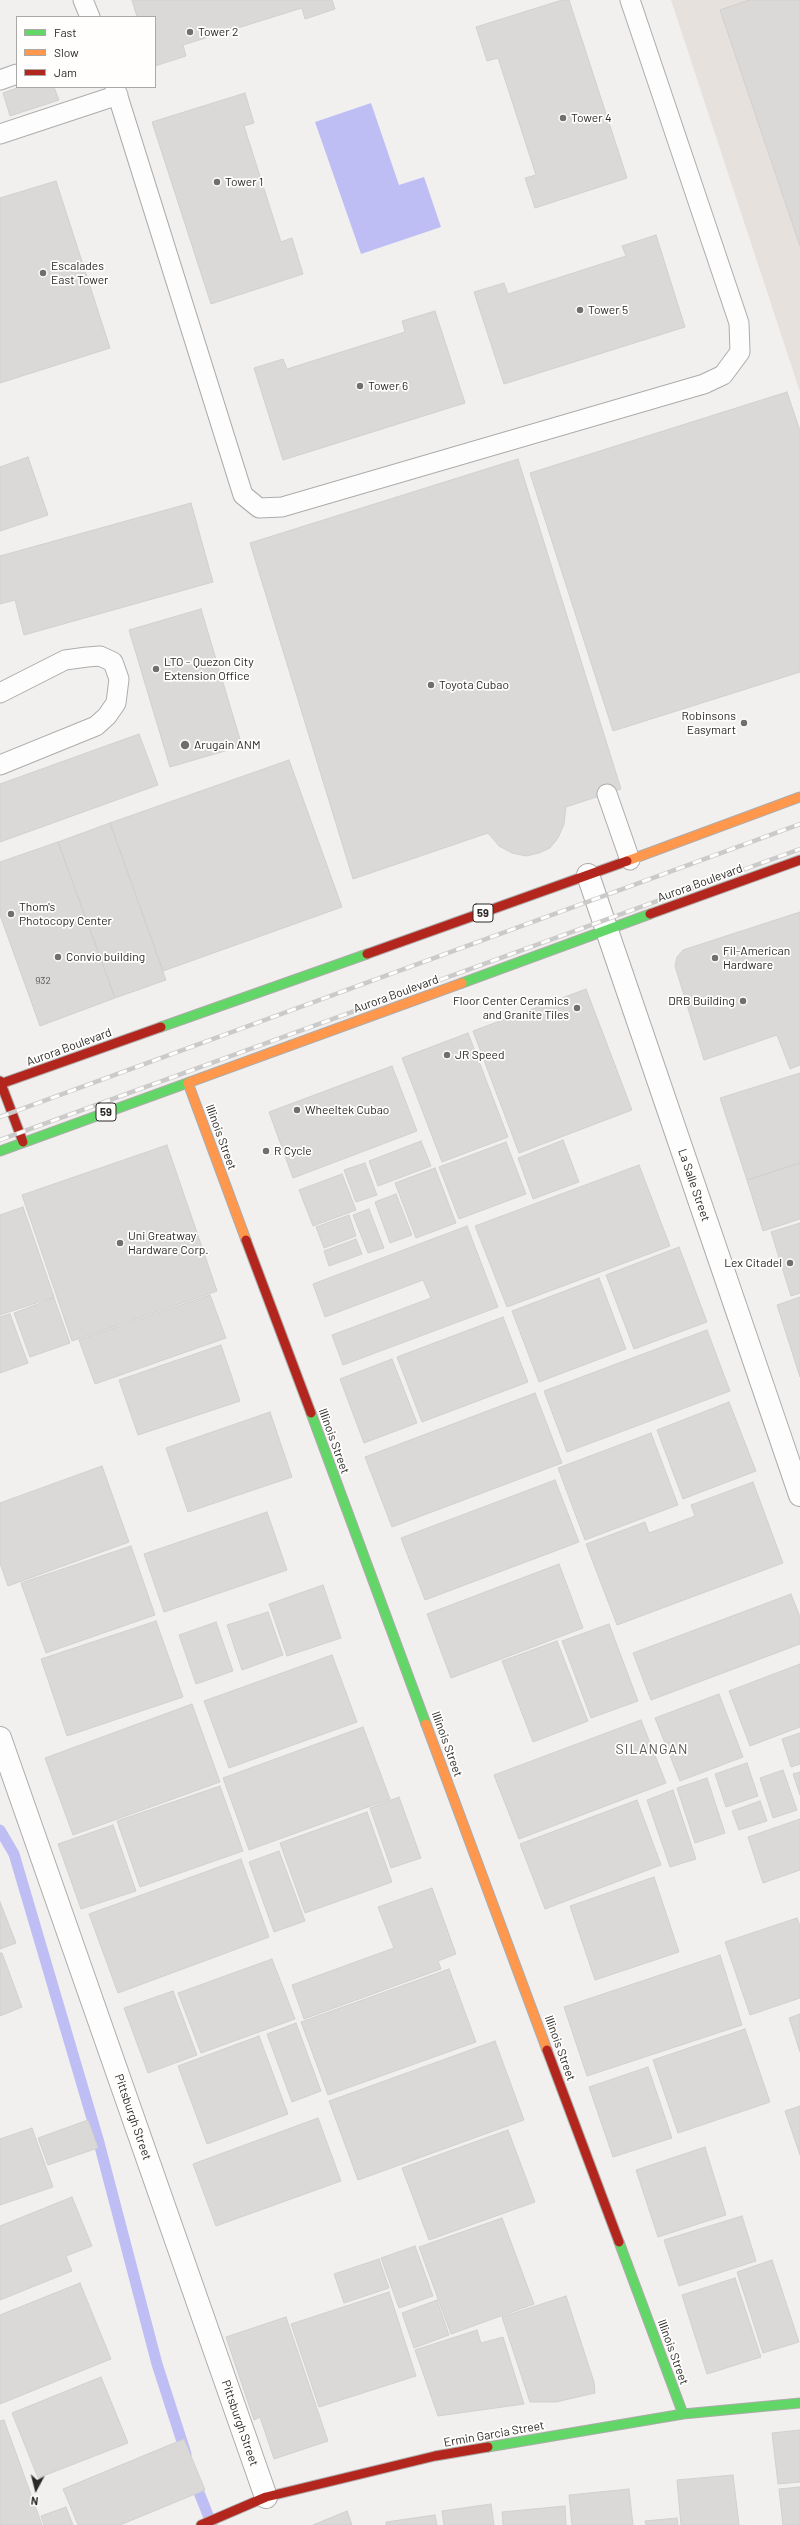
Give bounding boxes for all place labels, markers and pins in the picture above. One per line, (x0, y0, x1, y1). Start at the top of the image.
place label: Tower 2 (198, 25, 238, 39)
marker: Tower 2 (185, 27, 195, 37)
place label: Tower 4 (571, 111, 612, 125)
marker: Tower 4 (558, 113, 568, 123)
place label: Tower 1 (225, 175, 263, 189)
marker: Tower 1 (212, 177, 222, 187)
place label: Escalades East Tower (51, 259, 108, 287)
marker: Escalades East Tower (38, 268, 48, 278)
place label: Tower 5 (588, 303, 628, 317)
marker: Tower 5 (575, 305, 585, 315)
place label: Tower 6 (368, 379, 408, 393)
marker: Tower 6 (355, 381, 365, 391)
place label: LTO - Quezon City Extension Office (164, 655, 254, 683)
marker: LTO - Quezon City Extension Office (151, 664, 161, 674)
place label: Toyota Cubao (439, 678, 509, 692)
marker: Toyota Cubao (426, 680, 436, 690)
place label: Robinsons Easymart (682, 709, 736, 737)
marker: Robinsons Easymart (739, 718, 749, 728)
place label: Arugain ANM (194, 738, 261, 752)
marker: Arugain ANM (179, 739, 191, 751)
place label: Thom's Photocopy Center (19, 900, 112, 928)
marker: Thom's Photocopy Center (6, 909, 16, 919)
place label: Fil-American Hardware (723, 944, 790, 972)
place label: Convio building (66, 950, 145, 964)
marker: Convio building (53, 952, 63, 962)
marker: Fil-American Hardware (710, 953, 720, 963)
place label: Floor Center Ceramics and Granite Tiles (453, 994, 569, 1022)
place label: DRB Building (668, 994, 735, 1008)
marker: DRB Building (738, 996, 748, 1006)
marker: Floor Center Ceramics and Granite Tiles (572, 1003, 582, 1013)
place label: JR Speed (455, 1048, 505, 1062)
marker: JR Speed (442, 1050, 452, 1060)
place label: Wheeltek Cubao (305, 1103, 389, 1117)
marker: Wheeltek Cubao (292, 1105, 302, 1115)
place label: R Cycle (274, 1144, 312, 1158)
marker: R Cycle (261, 1146, 271, 1156)
place label: Uni Greatway Hardware Corp. (128, 1229, 208, 1257)
marker: Uni Greatway Hardware Corp. (115, 1238, 125, 1248)
place label: Lex Citadel (724, 1256, 782, 1270)
marker: Lex Citadel (785, 1258, 795, 1268)

